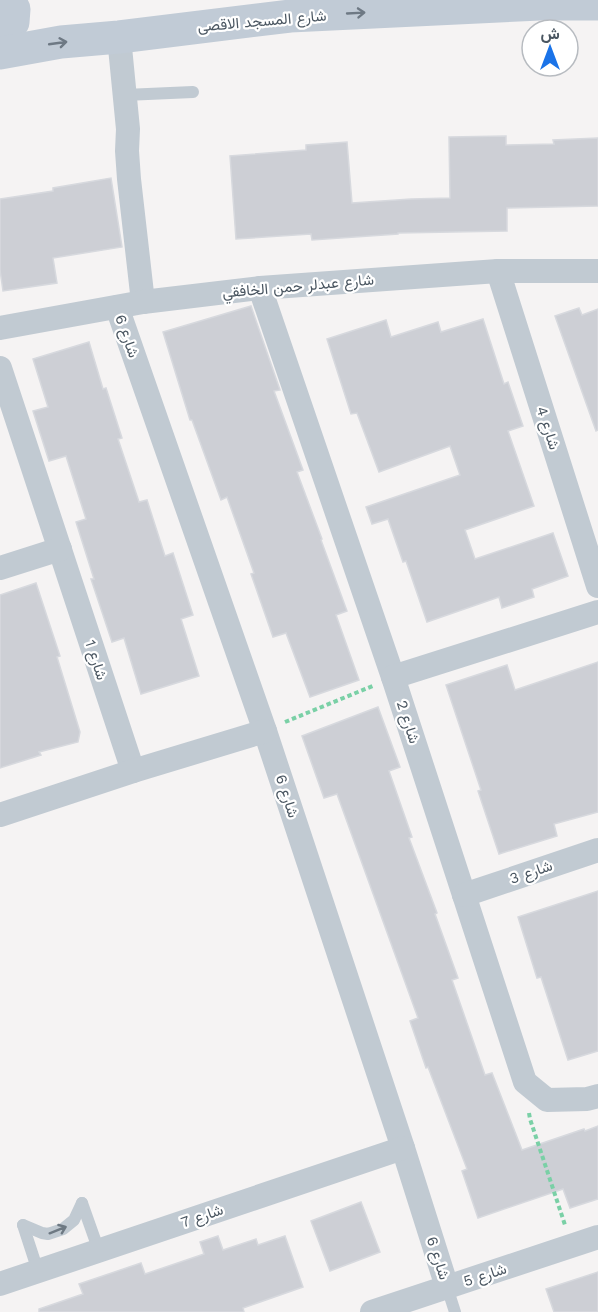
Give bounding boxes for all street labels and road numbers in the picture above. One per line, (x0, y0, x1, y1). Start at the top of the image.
street label: شارع المسجد الاقصى (197, 6, 327, 38)
street label: شارع عبدلر حمن الخافقي (221, 270, 375, 306)
street label: شارع 6 (109, 312, 143, 361)
street label: شارع 4 (531, 404, 563, 453)
street label: شارع 1 (79, 638, 111, 683)
street label: شارع 2 (391, 698, 423, 746)
street label: شارع 6 (270, 772, 302, 821)
street label: شارع 3 (507, 856, 556, 890)
street label: شارع 7 (178, 1200, 226, 1234)
street label: شارع 6 (421, 1234, 453, 1283)
street label: شارع 5 (461, 1260, 509, 1292)

